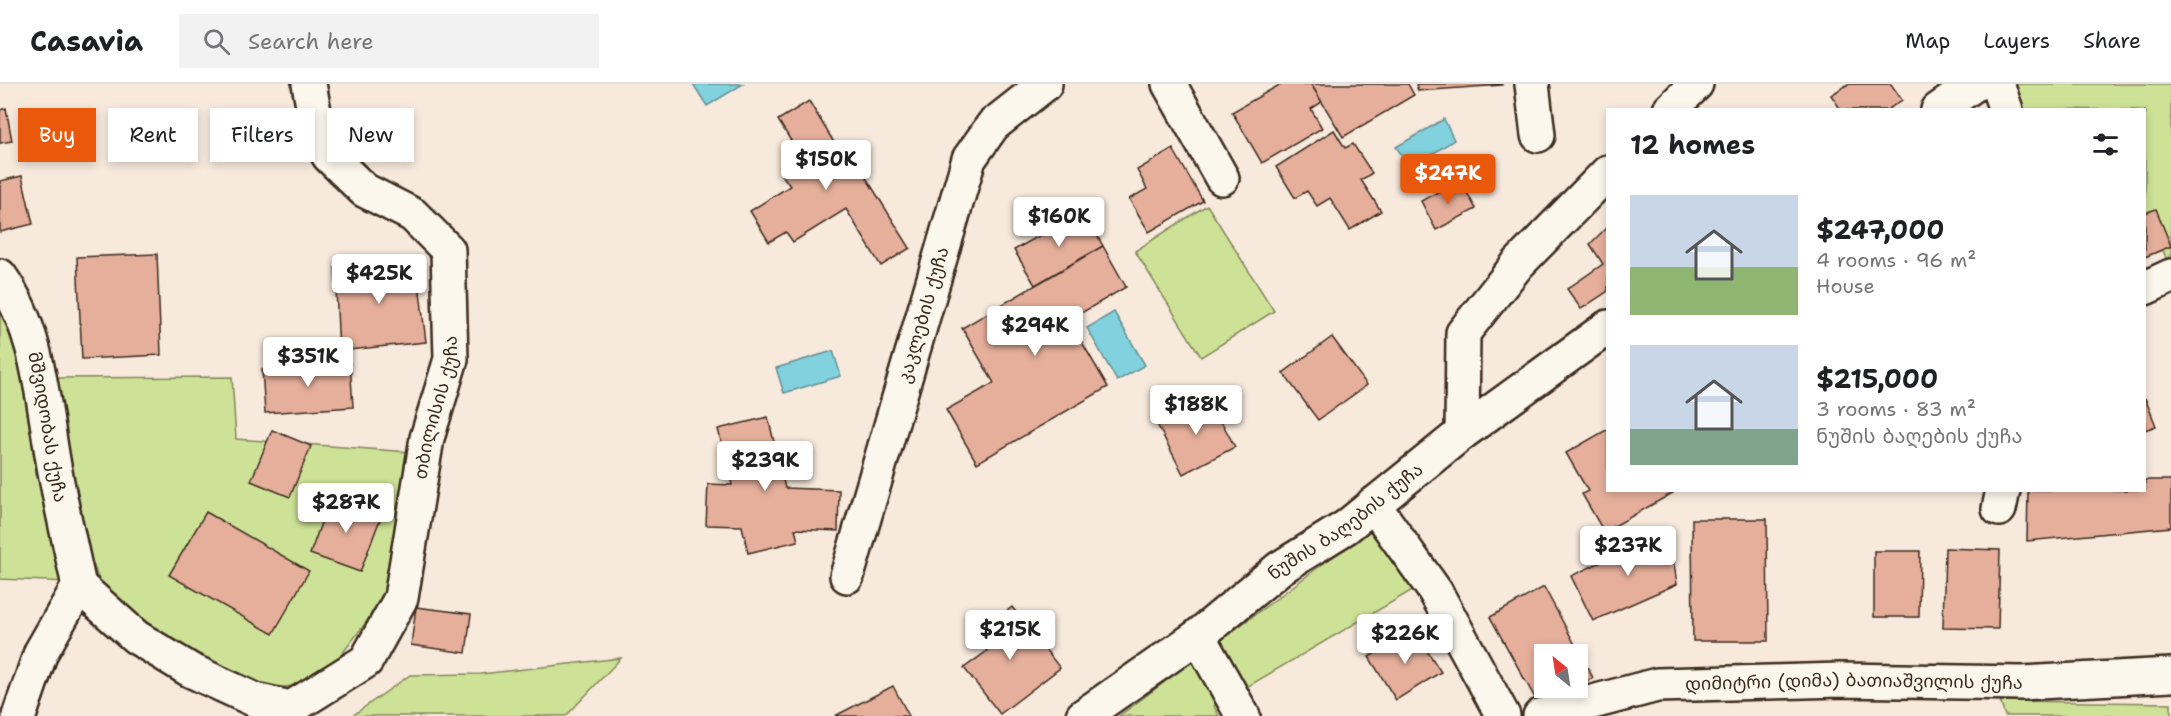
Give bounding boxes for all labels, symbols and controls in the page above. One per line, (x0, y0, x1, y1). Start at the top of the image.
search box (179, 14, 599, 68)
text: Casavia (30, 22, 143, 60)
icon: search (200, 25, 233, 58)
text: Search here (248, 27, 374, 56)
text: Map (1905, 27, 1950, 55)
text: Layers (1983, 27, 2050, 55)
text: Share (2083, 27, 2141, 55)
chip: Buy (18, 108, 96, 162)
chip: Rent (108, 108, 198, 162)
chip: Filters (210, 108, 315, 162)
chip: New (327, 108, 414, 162)
text: 12 homes (1630, 127, 1755, 162)
icon: filters (2089, 128, 2122, 161)
pin: $150K (784, 140, 868, 191)
text: $150K (795, 146, 857, 172)
pin: $247K (1406, 154, 1490, 205)
text: $247K (1414, 160, 1482, 186)
pin: $160K (1017, 197, 1101, 248)
text: $160K (1027, 203, 1091, 229)
text: $247,000 (1816, 212, 1945, 247)
icon: home (1678, 219, 1750, 291)
street label: კაკლების ქუჩა (892, 244, 955, 386)
text: 4 rooms · 96 m² (1816, 247, 1977, 273)
pin: $425K (337, 254, 421, 305)
text: $425K (346, 260, 412, 286)
text: House (1816, 273, 1875, 299)
pin: $294K (993, 306, 1077, 357)
text: $294K (1001, 312, 1069, 338)
street label: თბილისის ქუჩა (408, 335, 463, 481)
pin: $351K (266, 337, 350, 388)
text: $351K (277, 343, 339, 369)
street label: მშვიდობას ქუჩა (22, 349, 73, 504)
text: $215,000 (1816, 361, 1938, 396)
icon: home (1678, 369, 1750, 441)
pin: $188K (1154, 385, 1238, 436)
text: $188K (1164, 391, 1228, 417)
text: 3 rooms · 83 m² (1816, 396, 1976, 422)
text: ნუშის ბაღების ქუჩა (1816, 423, 2022, 449)
pin: $239K (723, 441, 807, 492)
text: $239K (731, 447, 799, 473)
street label: ნუშის ბაღების ქუჩა (1263, 457, 1428, 585)
pin: $287K (304, 483, 388, 534)
text: $287K (312, 489, 380, 515)
pin: $237K (1586, 526, 1670, 577)
text: $237K (1594, 532, 1662, 558)
pin: $215K (968, 610, 1052, 661)
pin: $226K (1363, 614, 1447, 665)
text: $215K (979, 616, 1041, 642)
text: $226K (1371, 620, 1439, 646)
north arrow (1534, 644, 1588, 698)
map controls (1534, 644, 1588, 698)
street label: დიმიტრი (დიმა) ბათიაშვილის ქუჩა (1685, 668, 2023, 696)

